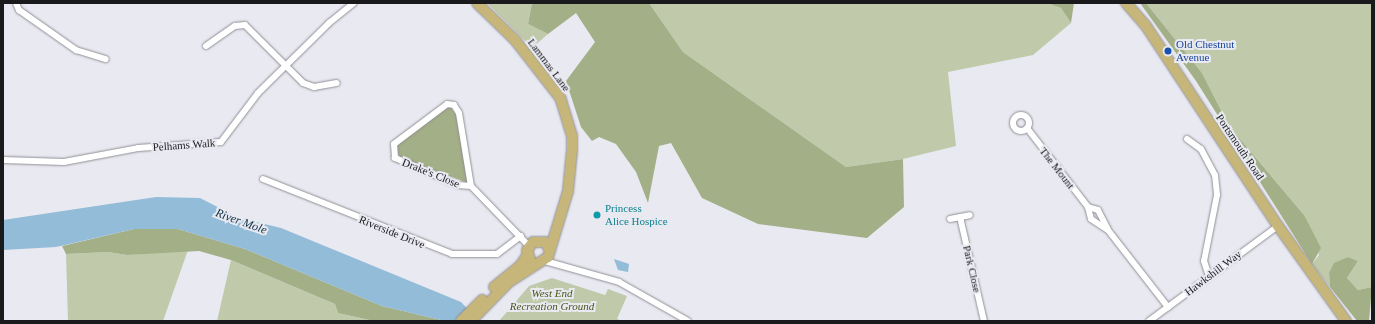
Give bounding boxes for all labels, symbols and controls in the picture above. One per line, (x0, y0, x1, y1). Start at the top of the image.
street label: Lammas Lane (525, 36, 573, 94)
place label: Old Chestnut Avenue (1176, 38, 1234, 64)
marker: Old Chestnut Avenue (1163, 46, 1173, 56)
street label: Portsmouth Road (1213, 112, 1267, 182)
street label: Pelhams Walk (152, 136, 216, 154)
street label: The Mount (1037, 145, 1077, 191)
street label: Drake's Close (400, 155, 462, 191)
place label: Princess Alice Hospice (605, 202, 668, 228)
water label: River Mole (213, 206, 269, 238)
marker: Princess Alice Hospice (592, 210, 602, 220)
street label: Riverside Drive (357, 213, 427, 251)
street label: Park Close (960, 244, 984, 294)
street label: Hawkshill Way (1182, 247, 1244, 299)
park label: West End Recreation Ground (510, 287, 594, 313)

